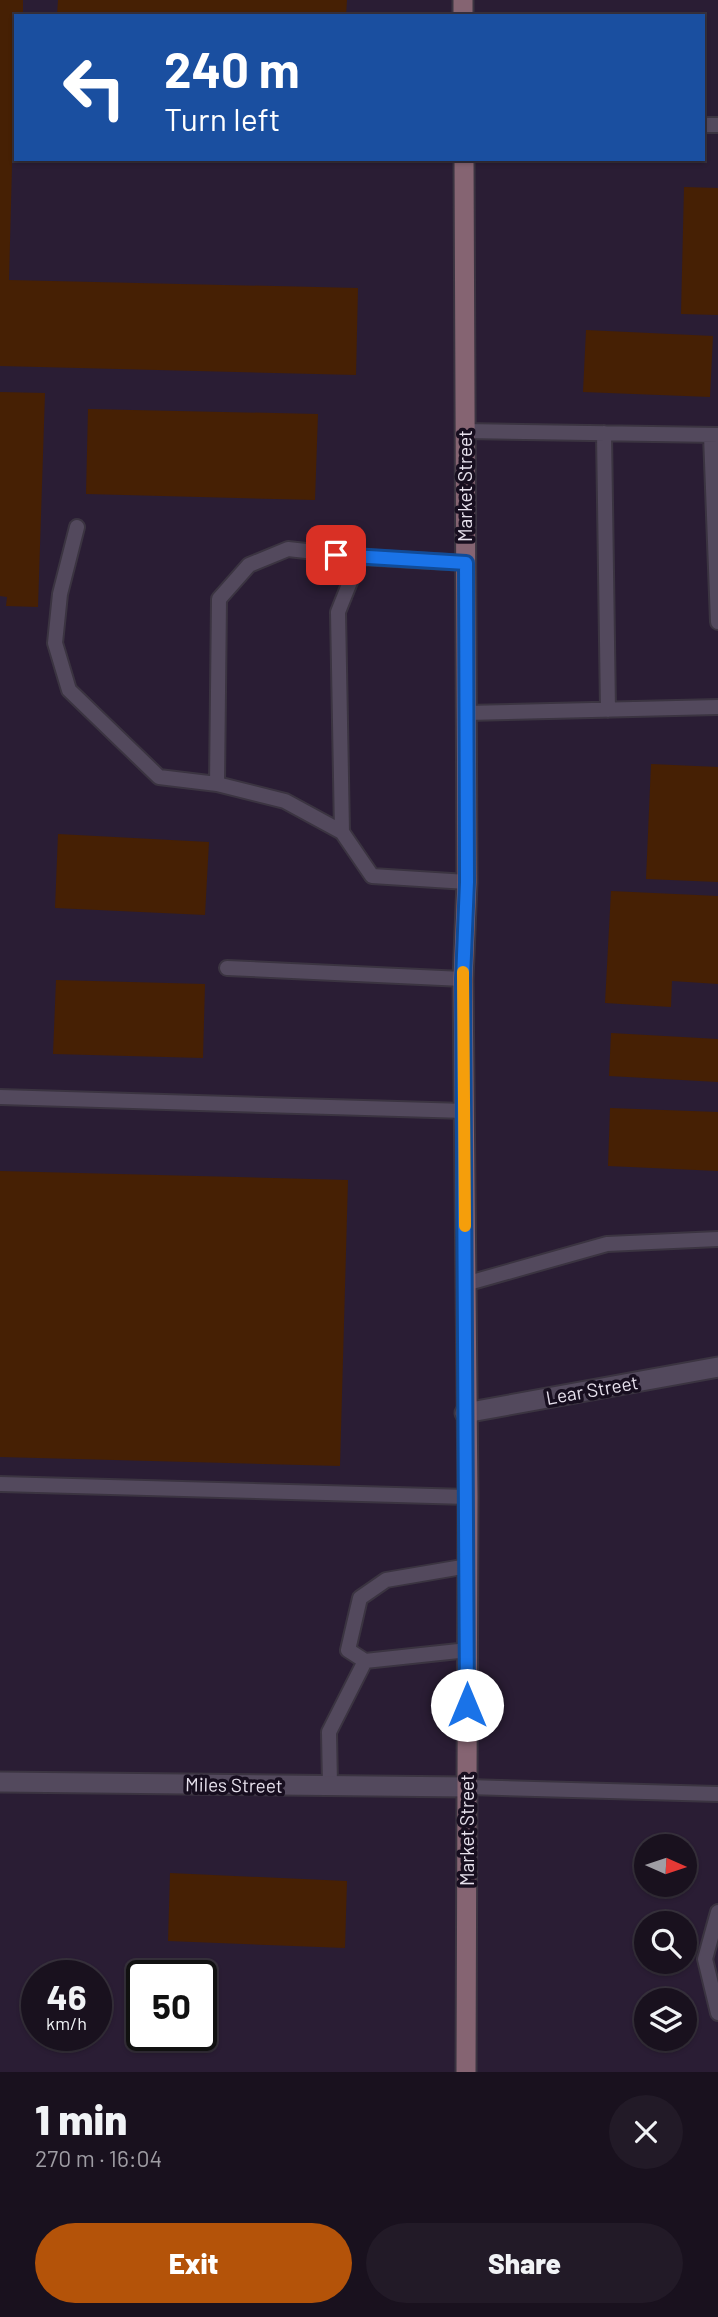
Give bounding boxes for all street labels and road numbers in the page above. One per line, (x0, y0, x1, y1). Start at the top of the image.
street label: Market Street (453, 430, 476, 542)
street label: Lear Street (544, 1370, 640, 1409)
street label: Miles Street (185, 1772, 283, 1797)
street label: Market Street (455, 1774, 478, 1886)

